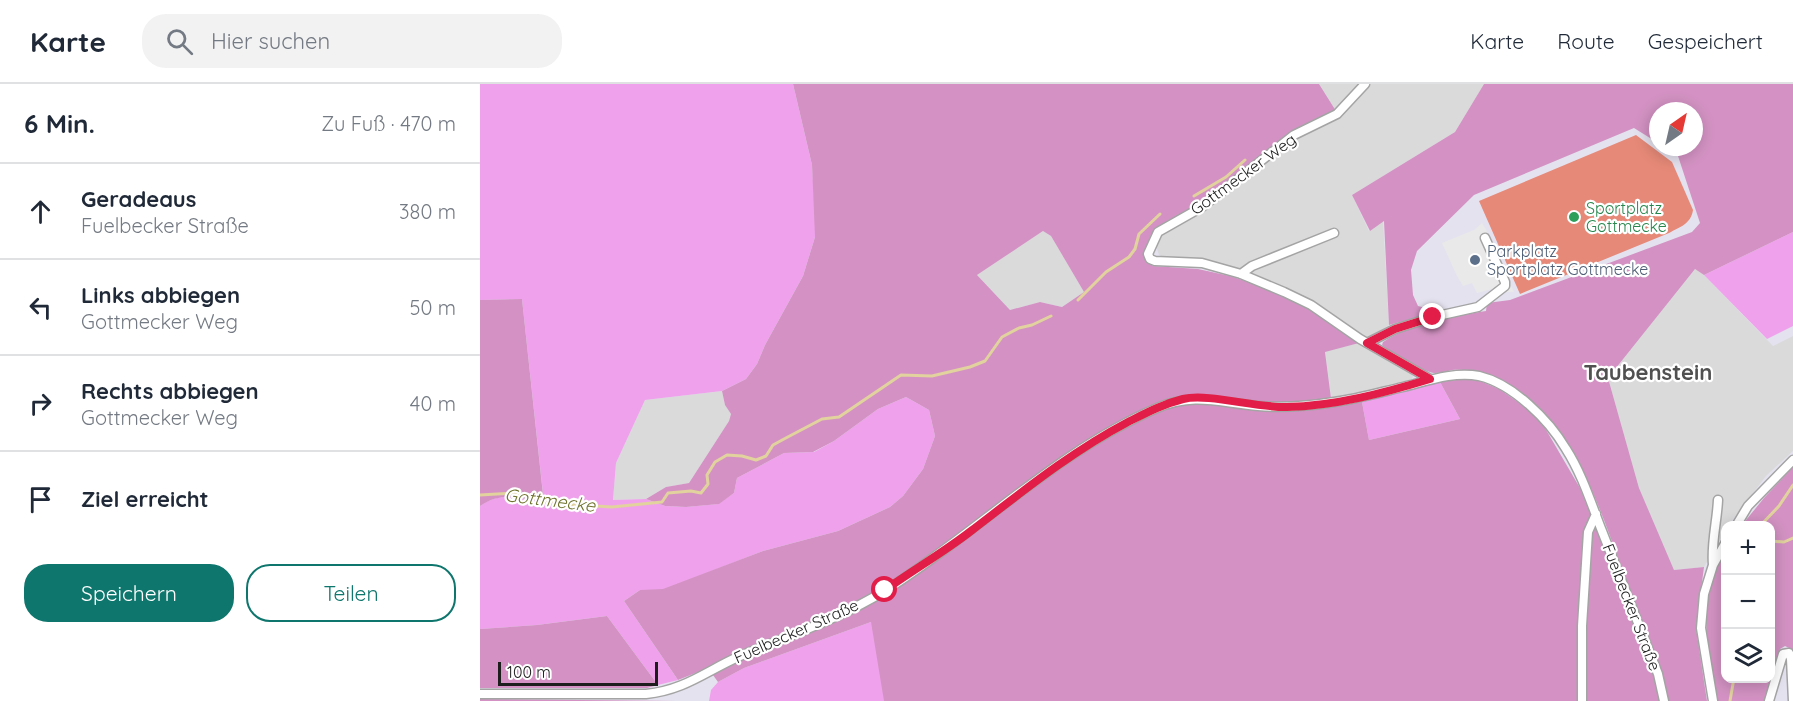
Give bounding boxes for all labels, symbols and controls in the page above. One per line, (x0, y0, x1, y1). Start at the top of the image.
search box (142, 14, 562, 68)
text: Karte (30, 24, 106, 59)
icon: search (163, 25, 196, 58)
text: Hier suchen (211, 27, 330, 55)
text: Karte (1470, 28, 1524, 54)
text: Route (1557, 28, 1615, 54)
text: Gespeichert (1648, 28, 1763, 54)
north arrow (1649, 102, 1703, 156)
text: 6 Min. (24, 107, 95, 140)
text: Zu Fuß · 470 m (321, 111, 456, 136)
street label: Gottmecker Weg (1186, 129, 1300, 219)
text: Geradeaus (81, 185, 196, 213)
icon: ahead (24, 195, 57, 228)
place label: Sportplatz Gottmecke (1586, 198, 1667, 236)
text: 380 m (399, 199, 456, 224)
marker: Sportplatz Gottmecke (1567, 210, 1581, 224)
text: Fuelbecker Straße (81, 213, 249, 238)
place label: Parkplatz Sportplatz Gottmecke (1487, 241, 1648, 279)
marker: Parkplatz Sportplatz Gottmecke (1468, 253, 1482, 267)
text: Links abbiegen (81, 281, 240, 309)
icon: left (24, 291, 57, 324)
text: 50 m (410, 295, 456, 320)
route end (1419, 303, 1445, 329)
text: Gottmecker Weg (81, 309, 238, 334)
district label: Taubenstein (1584, 358, 1712, 386)
text: Rechts abbiegen (81, 377, 259, 405)
icon: right (24, 387, 57, 420)
text: 40 m (410, 391, 456, 416)
text: Gottmecker Weg (81, 405, 238, 430)
icon: arrive (24, 483, 57, 516)
water label: Gottmecke (503, 483, 597, 517)
text: Ziel erreicht (81, 485, 209, 513)
map controls (1721, 521, 1775, 683)
button: + (1721, 521, 1775, 575)
street label: Fuelbecker Straße (1599, 541, 1665, 673)
button: Speichern (24, 564, 234, 622)
button: Teilen (246, 564, 456, 622)
button: − (1721, 575, 1775, 629)
route start (871, 576, 897, 602)
street label: Fuelbecker Straße (731, 595, 861, 667)
button: layers (1721, 629, 1775, 683)
scale bar (498, 659, 658, 686)
text: 100 m (507, 662, 551, 682)

